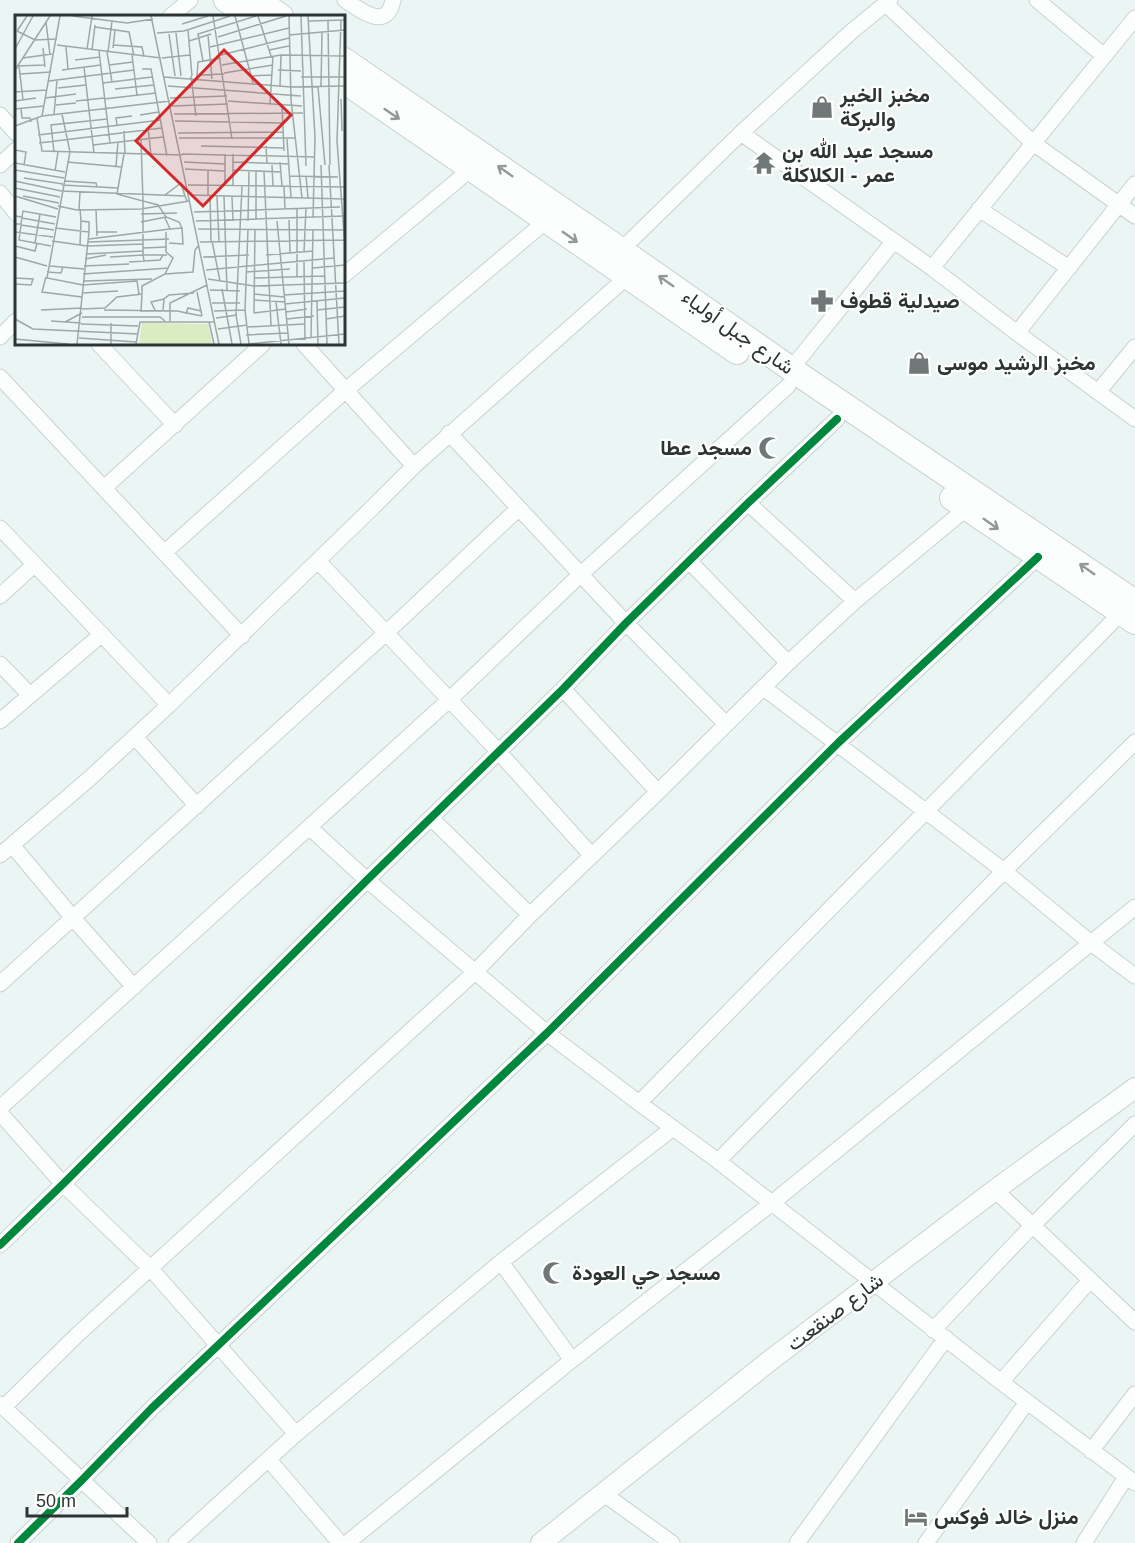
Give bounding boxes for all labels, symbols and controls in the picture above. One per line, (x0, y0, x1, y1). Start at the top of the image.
inset map (15, 15, 345, 345)
place label: مخبز الخير والبركة (839, 83, 930, 132)
shop icon: مخبز الخير والبركة (809, 94, 835, 120)
one-way arrow (383, 108, 400, 120)
place label: مسجد عبد الله بن عمر - الكلاكلة (782, 138, 933, 188)
temple icon: مسجد عبد الله بن عمر - الكلاكلة (751, 150, 777, 176)
one-way arrow (497, 165, 514, 177)
one-way arrow (561, 231, 577, 243)
one-way arrow (658, 275, 674, 287)
street label: شارع جبل أولياء (676, 285, 799, 381)
pharmacy icon: صيدلية قطوف (809, 288, 835, 314)
place label: صيدلية قطوف (840, 289, 960, 314)
shop icon: مخبز الرشيد موسى (906, 350, 932, 376)
place label: مخبز الرشيد موسى (937, 351, 1096, 376)
mosque icon: مسجد عطا (757, 435, 783, 461)
place label: مسجد عطا (660, 436, 752, 460)
one-way arrow (982, 518, 999, 530)
one-way arrow (1079, 563, 1096, 575)
mosque icon: مسجد حي العودة (541, 1260, 567, 1286)
place label: مسجد حي العودة (572, 1261, 721, 1290)
street label: شارع صنقعت (782, 1268, 889, 1358)
scale bar (27, 1480, 128, 1518)
text: 50 m (36, 1491, 76, 1511)
hotel icon: منزل خالد فوكس (903, 1504, 929, 1530)
place label: منزل خالد فوكس (934, 1505, 1079, 1530)

